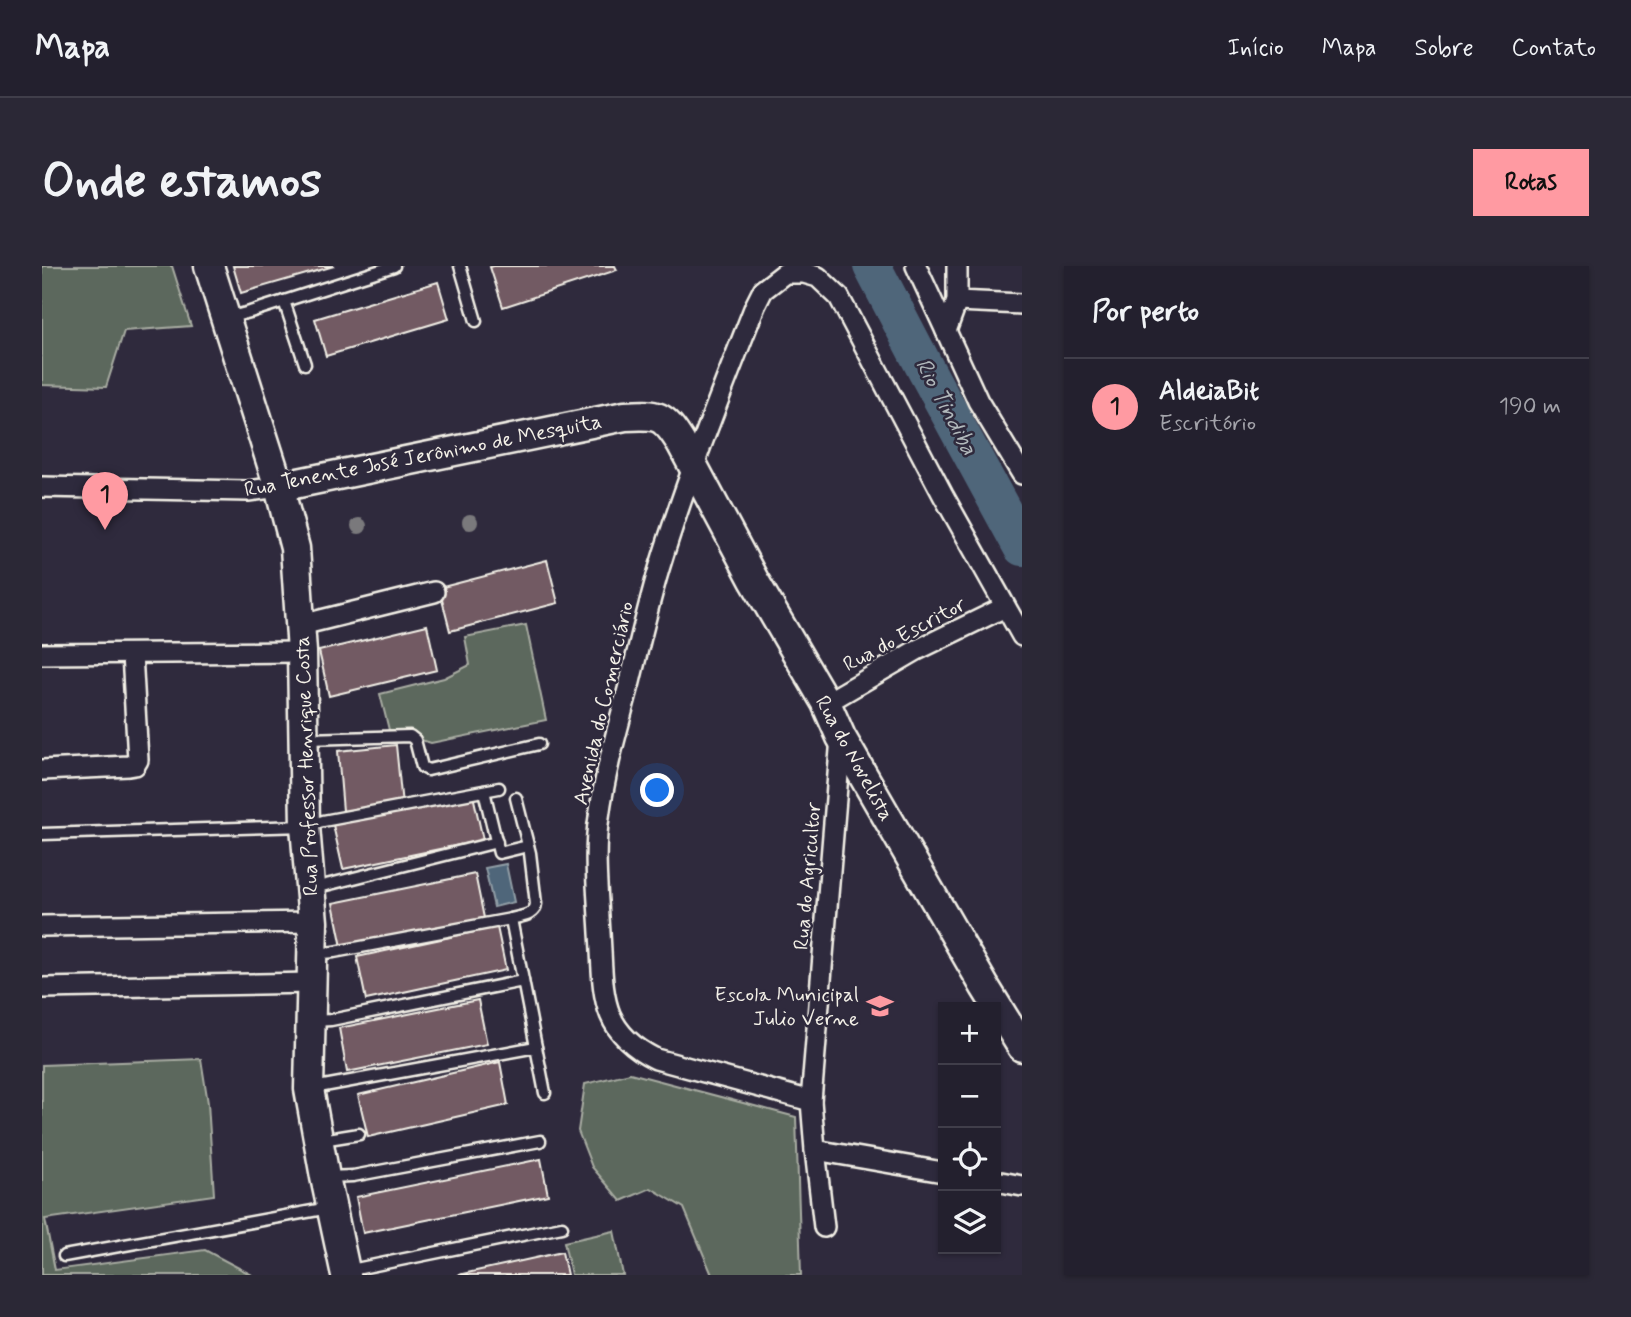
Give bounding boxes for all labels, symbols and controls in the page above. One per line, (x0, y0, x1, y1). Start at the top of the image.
text: Mapa (35, 26, 110, 70)
text: Início (1227, 33, 1284, 64)
text: Mapa (1322, 33, 1376, 64)
text: Sobre (1414, 33, 1474, 64)
text: Contato (1512, 33, 1596, 64)
button: Rotas (1473, 149, 1589, 216)
text: Onde estamos (42, 150, 322, 215)
text: Por perto (1092, 292, 1199, 331)
water label: Rio Tindiba (907, 353, 983, 461)
text: AldeiaBit (1159, 375, 1259, 409)
text: 1 (1110, 392, 1120, 422)
text: 190 m (1499, 392, 1561, 422)
street label: Rua Tenente José Jerônimo de Mesquita (242, 408, 604, 504)
text: Escritório (1159, 409, 1256, 439)
pin: 1 (82, 472, 128, 530)
street label: Rua do Escritor (838, 591, 971, 679)
street label: Avenida do Comerciário (567, 599, 641, 808)
street label: Rua Professor Henrique Costa (288, 635, 326, 896)
street label: Rua do Novelista (808, 691, 900, 826)
your location (640, 773, 674, 807)
street label: Rua do Agricultor (788, 801, 828, 951)
place label: Escola Municipal Julio Verne (714, 981, 859, 1033)
school or university icon: Escola Municipal Julio Verne (865, 991, 895, 1021)
map controls (938, 1002, 1001, 1254)
button: + (938, 1002, 1001, 1065)
button: − (938, 1065, 1001, 1128)
button: locate (938, 1128, 1001, 1191)
button: layers (938, 1191, 1001, 1254)

